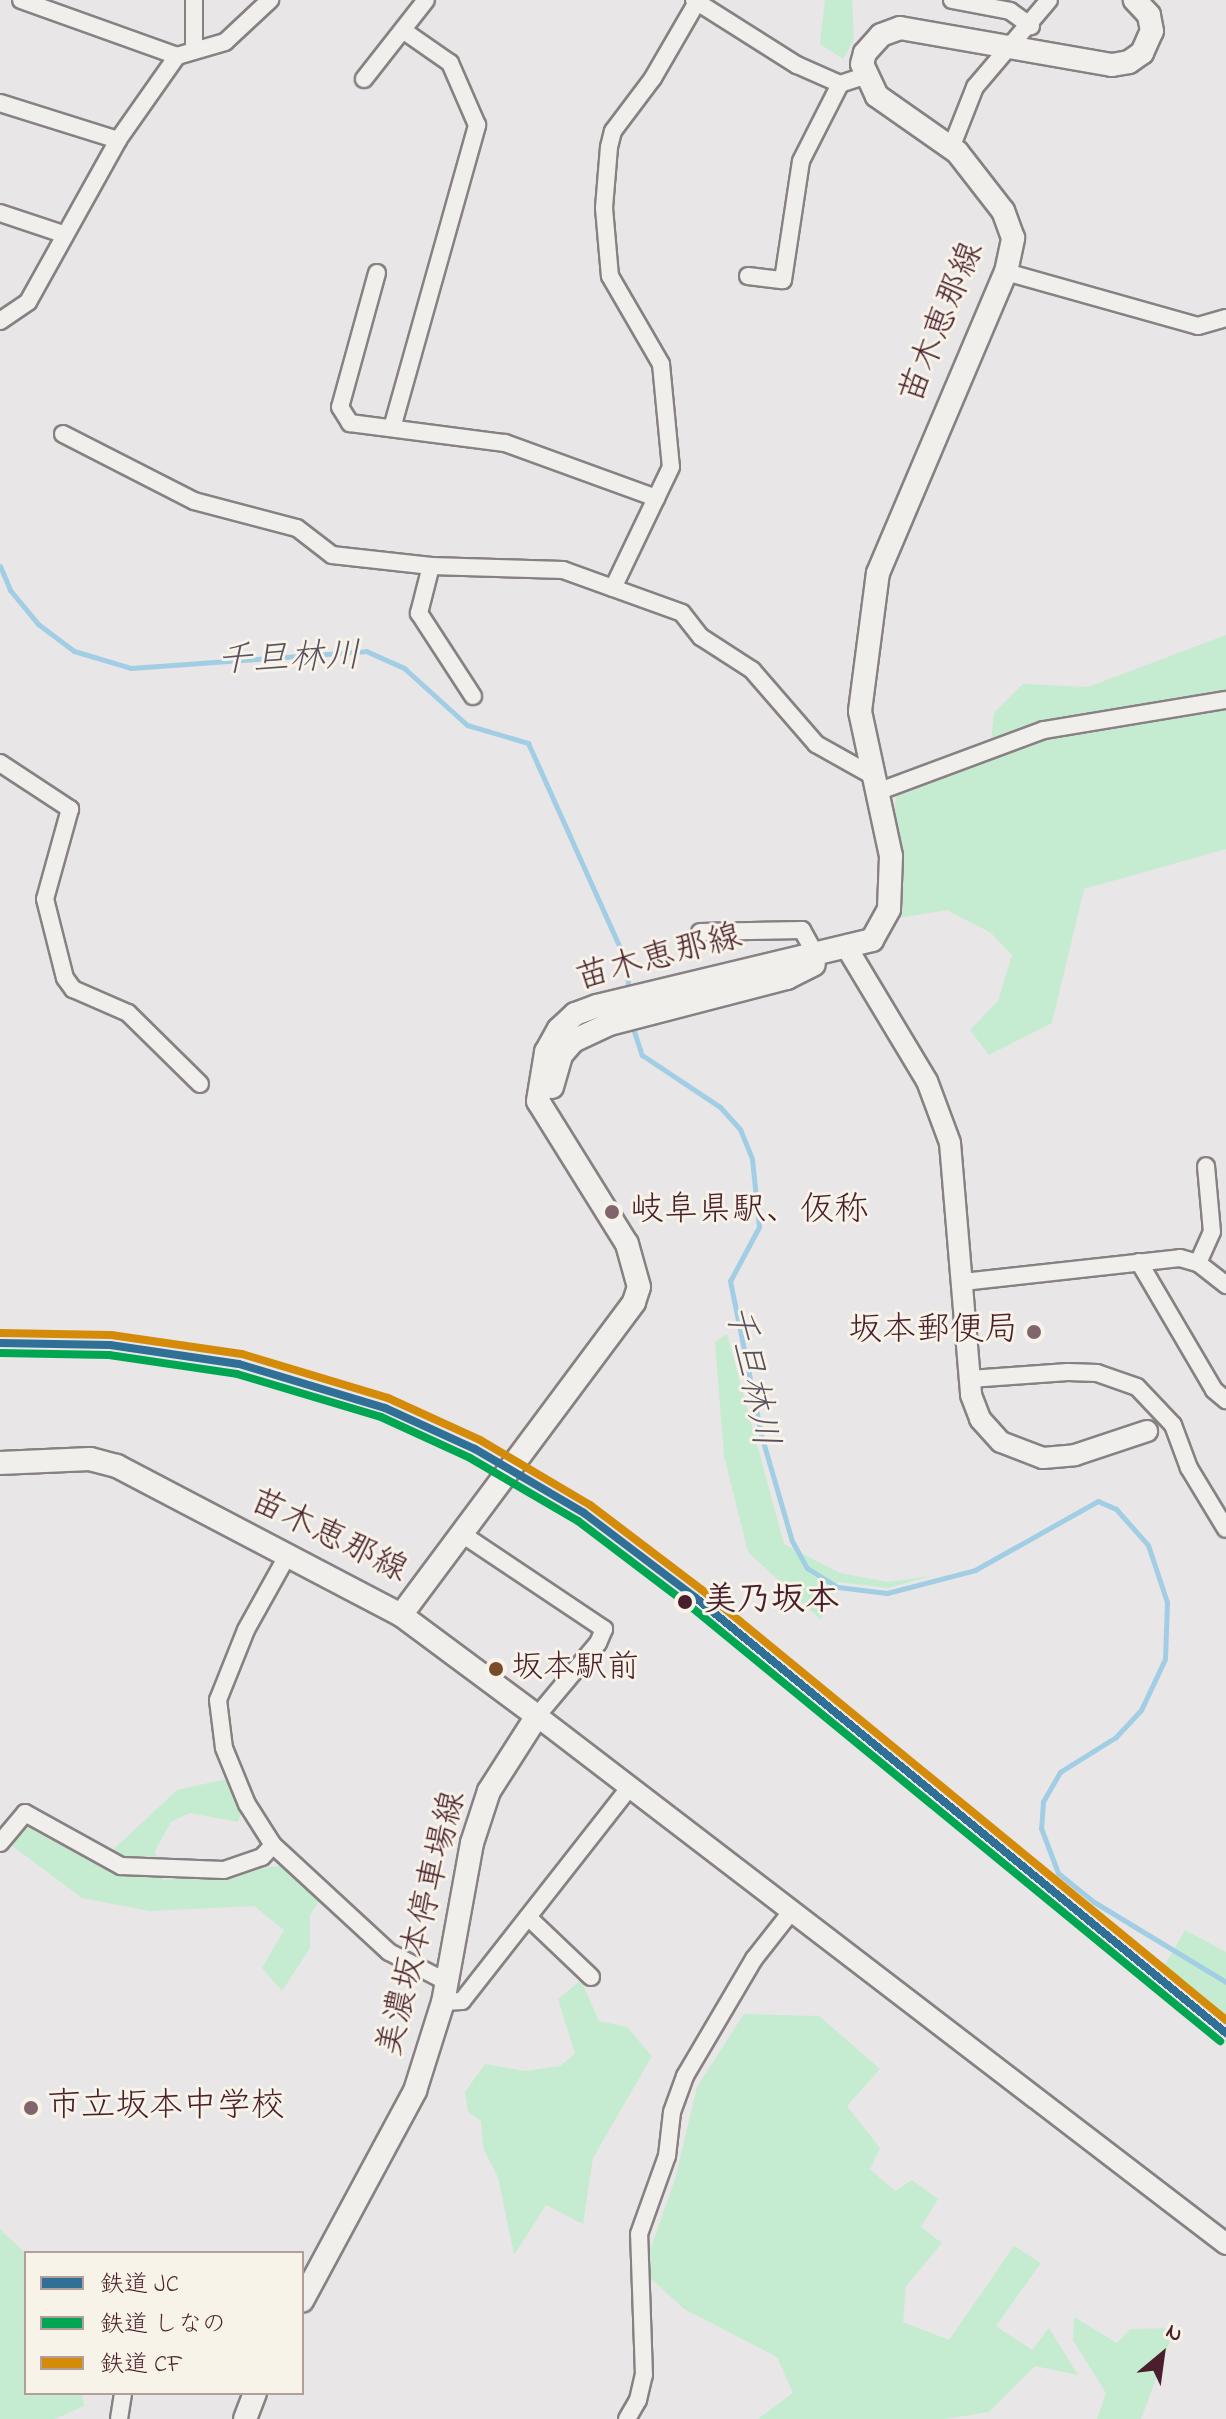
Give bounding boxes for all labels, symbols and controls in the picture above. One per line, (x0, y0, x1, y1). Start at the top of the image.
street label: 苗木恵那線 (892, 237, 994, 409)
water label: 千旦林川 (216, 636, 362, 684)
street label: 苗木恵那線 (572, 917, 746, 1001)
place label: 岐阜県駅、仮称 (630, 1192, 868, 1232)
marker: 岐阜県駅、仮称 (601, 1201, 623, 1223)
water label: 千旦林川 (714, 1301, 786, 1451)
place label: 坂本郵便局 (848, 1312, 1018, 1352)
marker: 坂本郵便局 (1025, 1323, 1043, 1341)
street label: 苗木恵那線 (243, 1481, 413, 1593)
place label: 美乃坂本 (703, 1582, 839, 1622)
marker: 美乃坂本 (674, 1591, 696, 1613)
place label: 坂本駅前 (511, 1650, 639, 1688)
marker: 坂本駅前 (488, 1661, 504, 1677)
street label: 美濃坂本停車場線 (370, 1787, 476, 2061)
place label: 市立坂本中学校 (47, 2088, 285, 2128)
marker: 市立坂本中学校 (22, 2099, 40, 2117)
legend (24, 2251, 304, 2395)
text: 鉄道 JC (100, 2268, 179, 2303)
text: 鉄道 しなの (100, 2308, 226, 2343)
north arrow (1122, 2315, 1202, 2395)
text: N (1159, 2316, 1188, 2352)
text: 鉄道 CF (100, 2348, 183, 2383)

